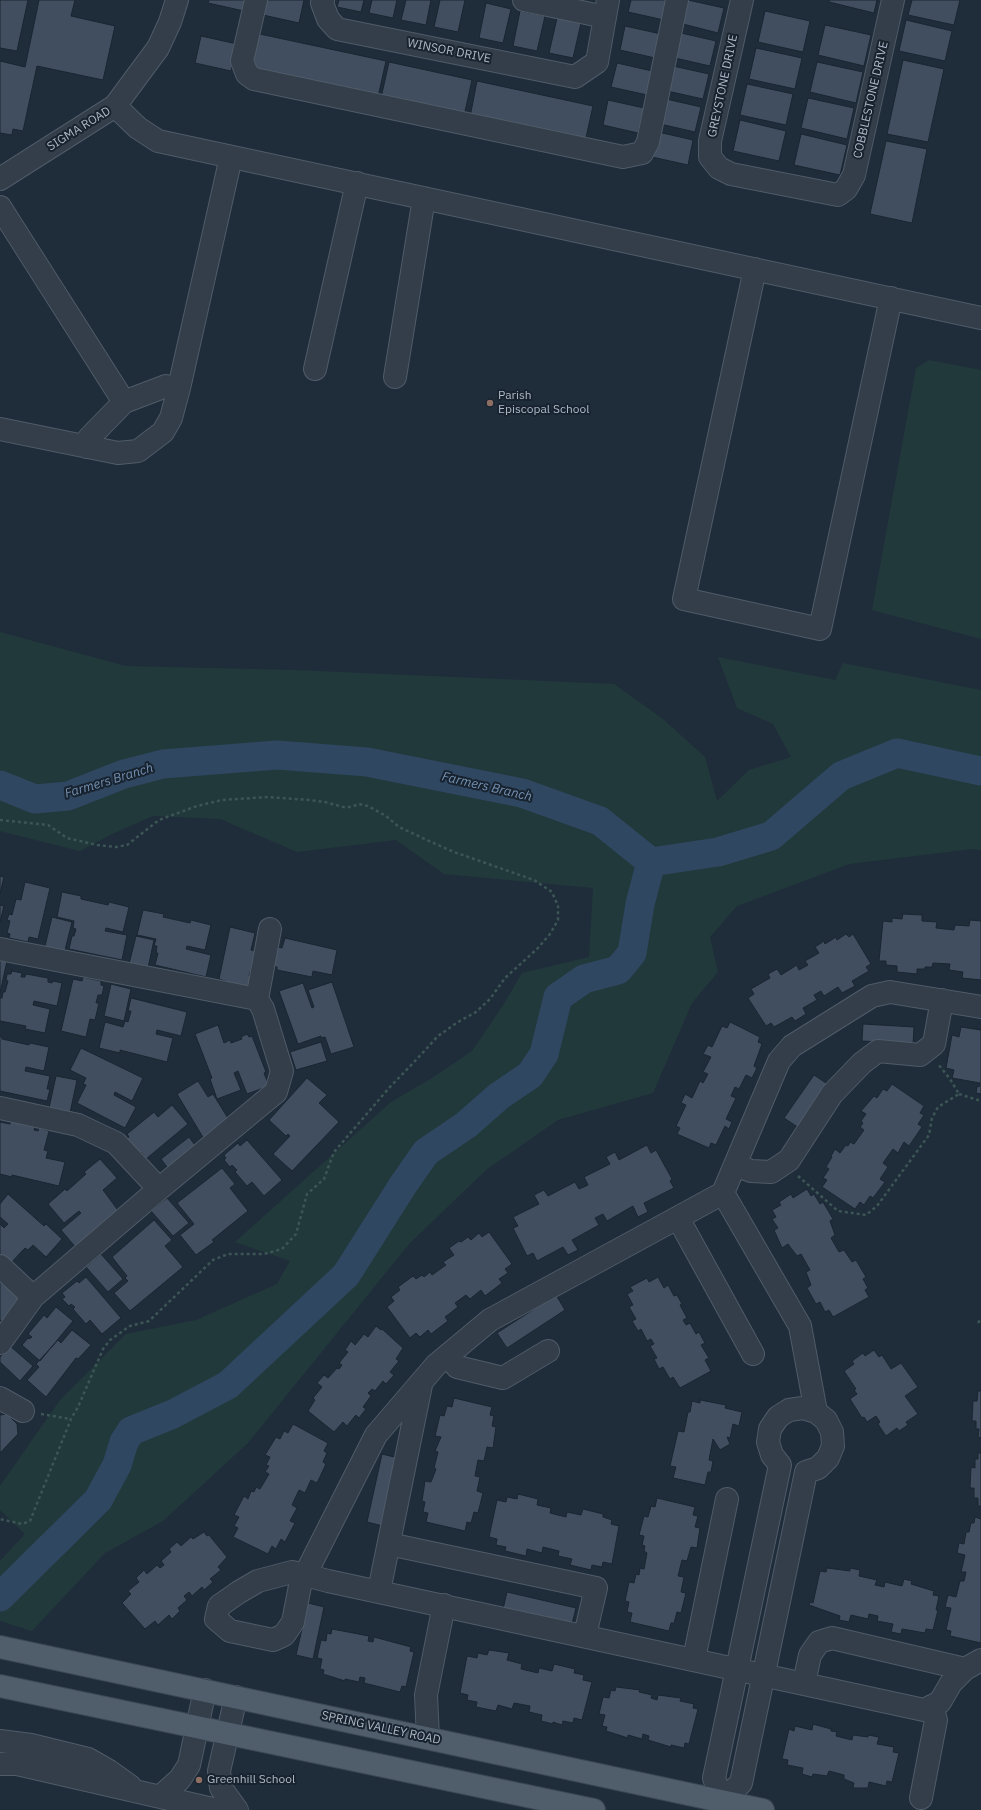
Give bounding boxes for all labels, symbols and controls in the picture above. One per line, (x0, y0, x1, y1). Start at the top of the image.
street label: GREYSTONE DRIVE (705, 33, 741, 139)
street label: WINSOR DRIVE (406, 36, 492, 66)
street label: COBBLESTONE DRIVE (851, 40, 891, 160)
street label: SIGMA ROAD (45, 104, 113, 154)
place label: Parish Episcopal School (498, 389, 589, 417)
marker: Parish Episcopal School (485, 398, 495, 408)
water label: Farmers Branch (63, 760, 155, 802)
water label: Farmers Branch (440, 769, 534, 805)
street label: SPRING VALLEY ROAD (320, 1708, 442, 1748)
place label: Greenhill School (207, 1773, 295, 1787)
marker: Greenhill School (194, 1775, 204, 1785)

